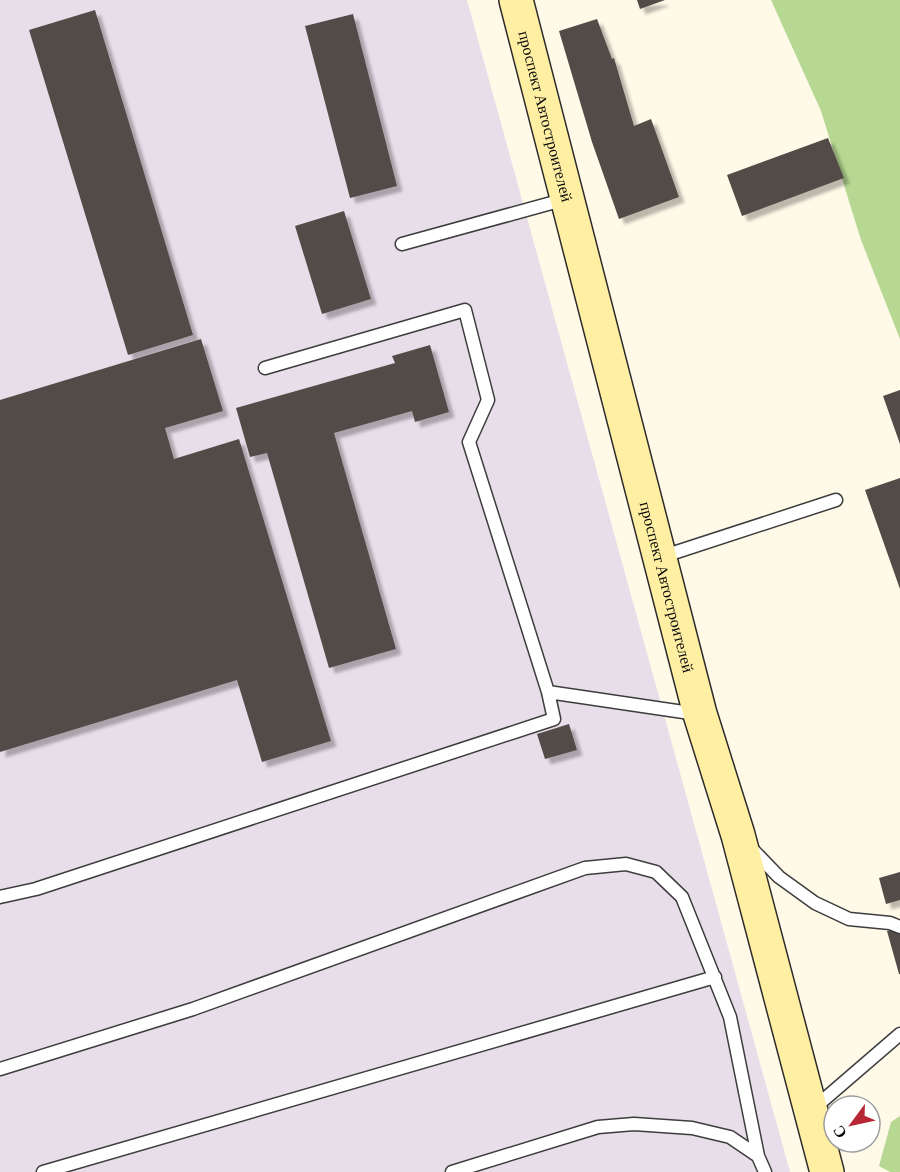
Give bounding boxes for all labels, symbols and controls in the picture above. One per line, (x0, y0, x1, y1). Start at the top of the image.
street label: проспект Автостроителей (516, 29, 576, 204)
street label: проспект Автостроителей (637, 500, 698, 675)
north arrow (822, 1094, 882, 1154)
text: С (830, 1122, 850, 1141)

